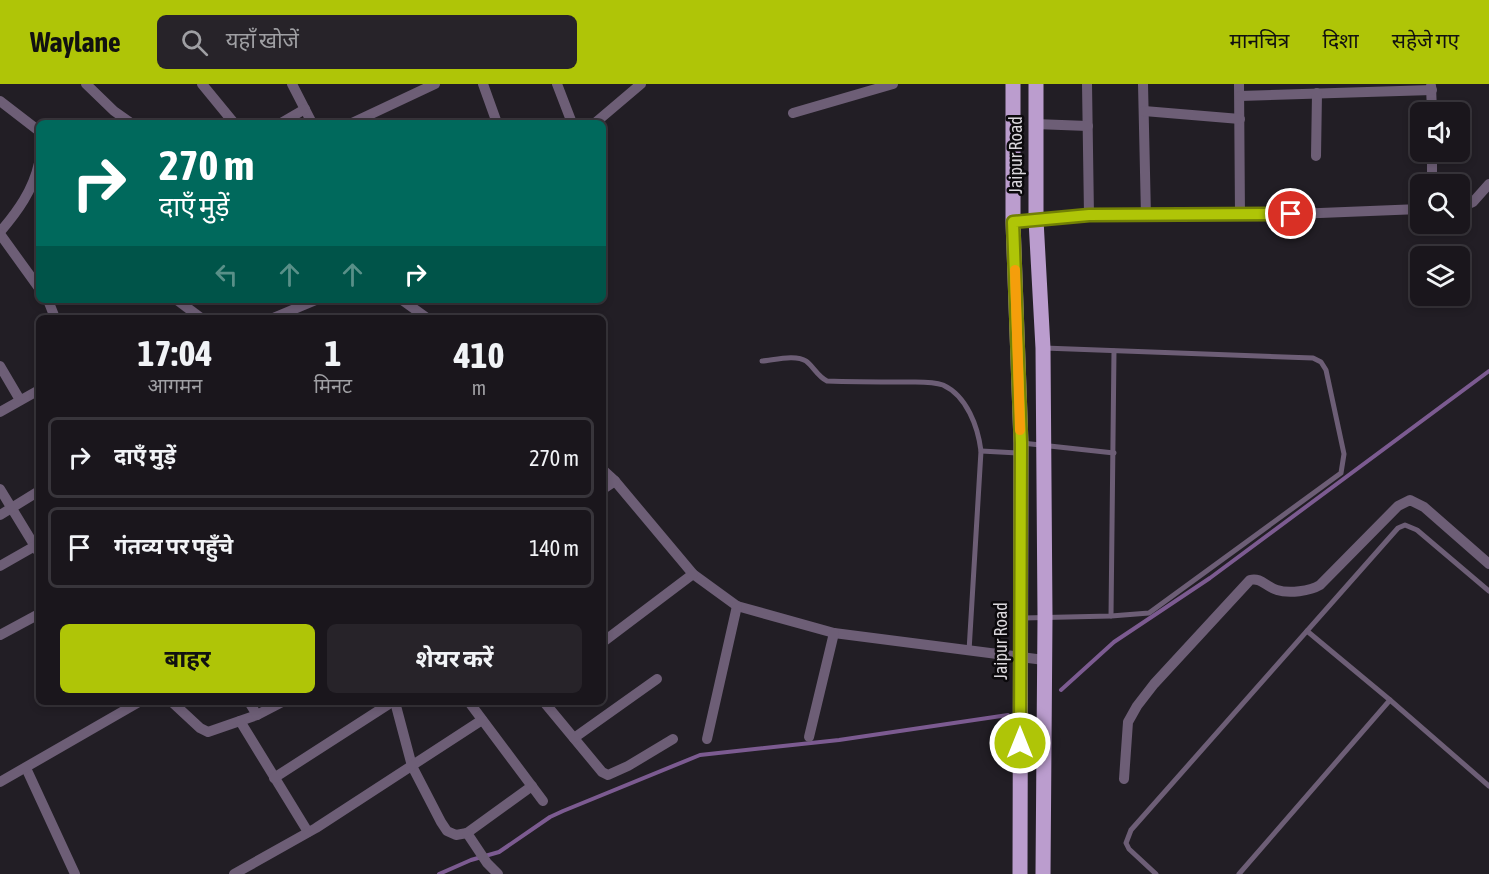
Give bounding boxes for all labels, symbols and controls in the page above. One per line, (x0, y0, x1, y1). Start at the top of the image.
search box (157, 15, 577, 69)
text: Waylane (30, 26, 121, 58)
icon: search (178, 26, 211, 59)
text: यहाँ खोजें (226, 27, 299, 53)
text: मानचित्र (1229, 28, 1289, 52)
text: दिशा (1322, 28, 1359, 52)
text: सहेजे गए (1392, 28, 1459, 52)
map controls (1410, 102, 1470, 306)
button: sound (1410, 102, 1470, 162)
street label: Jaipur Road (1005, 116, 1026, 194)
text: 270 m (159, 141, 254, 189)
icon: right (60, 144, 138, 222)
button: search (1410, 174, 1470, 234)
pin (1265, 188, 1316, 239)
text: दाएँ मुड़ें (159, 191, 230, 222)
icon: arrive (1274, 197, 1307, 230)
button: layers (1410, 246, 1470, 306)
icon: left (210, 258, 243, 291)
icon: ahead (273, 258, 306, 291)
icon: ahead (336, 258, 369, 291)
icon: right (399, 258, 432, 291)
text: 17:04 (138, 332, 212, 374)
text: 1 (325, 332, 341, 374)
text: 410 (454, 334, 504, 376)
text: आगमन (148, 374, 202, 397)
text: मिनट (314, 374, 352, 397)
text: m (472, 376, 486, 399)
icon: right (63, 441, 96, 474)
text: दाएँ मुड़ें (114, 443, 176, 469)
text: 270 m (529, 445, 579, 471)
icon: arrive (63, 531, 96, 564)
text: गंतव्य पर पहुँचे (114, 533, 233, 559)
text: 140 m (529, 535, 579, 561)
street label: Jaipur Road (990, 602, 1011, 680)
button: बाहर (60, 624, 315, 693)
button: शेयर करें (327, 624, 582, 693)
position arrow (988, 711, 1052, 775)

